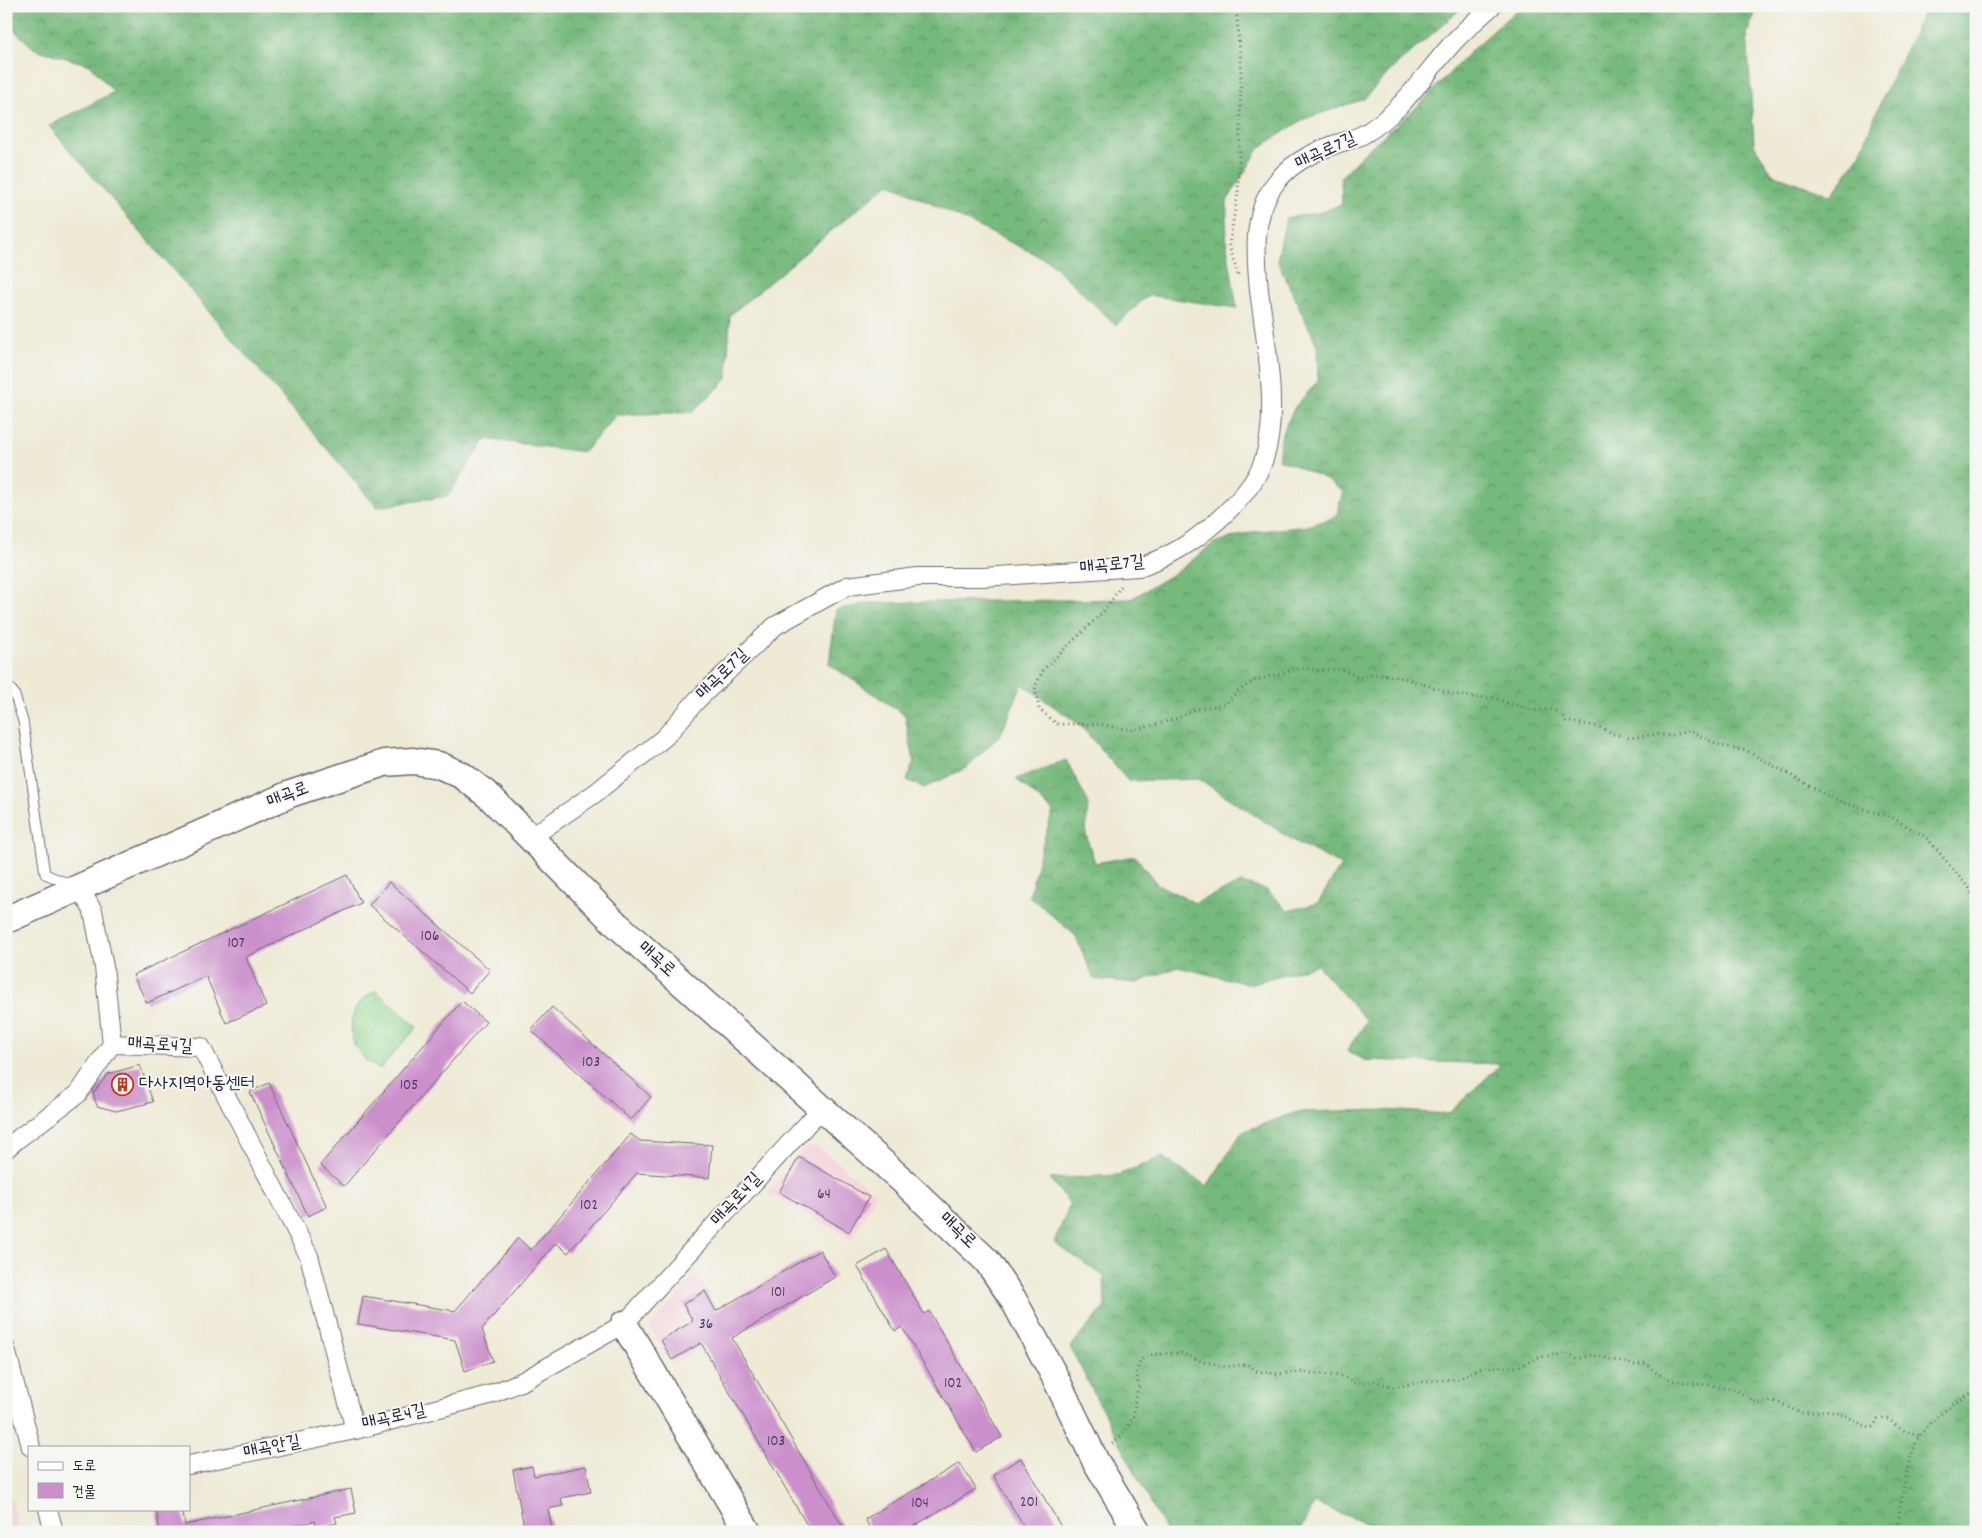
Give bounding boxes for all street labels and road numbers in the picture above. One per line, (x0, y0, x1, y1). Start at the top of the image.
street label: 매곡로7길 (1291, 127, 1361, 177)
street label: 매곡로7길 (1078, 550, 1146, 582)
street label: 매곡로7길 (691, 643, 755, 707)
street label: 매곡로 (263, 777, 313, 815)
street label: 매곡로 (631, 936, 681, 984)
street label: 매곡로4길 (127, 1032, 194, 1060)
street label: 매곡로4길 (706, 1167, 769, 1232)
street label: 매곡로 (933, 1207, 981, 1255)
street label: 매곡로4길 (359, 1398, 429, 1438)
street label: 매곡안길 (241, 1430, 303, 1466)

